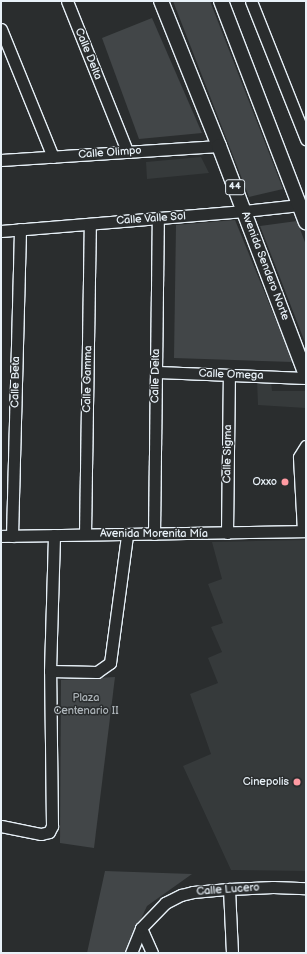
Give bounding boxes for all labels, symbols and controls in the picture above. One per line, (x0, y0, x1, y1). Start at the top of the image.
street label: Calle Delta (72, 26, 104, 82)
street label: Calle Olimpo (78, 144, 142, 162)
road number: 44 (225, 179, 245, 195)
street label: Calle Valle Sol (116, 210, 186, 228)
street label: Avenida Sendero Norte (238, 210, 292, 322)
street label: Calle Gamma (81, 345, 95, 413)
street label: Calle Delta (149, 349, 163, 403)
street label: Calle Beta (9, 356, 23, 408)
street label: Calle Omega (198, 367, 264, 383)
street label: Calle Sigma (221, 424, 235, 484)
place label: Oxxo (252, 475, 277, 489)
marker: Oxxo (280, 477, 290, 487)
street label: Avenida Morenita Mía (100, 527, 208, 541)
park label: Plaza Centenario II (53, 692, 119, 718)
place label: Cinepolis (243, 775, 289, 789)
marker: Cinepolis (292, 777, 302, 787)
street label: Calle Lucero (196, 881, 260, 899)

